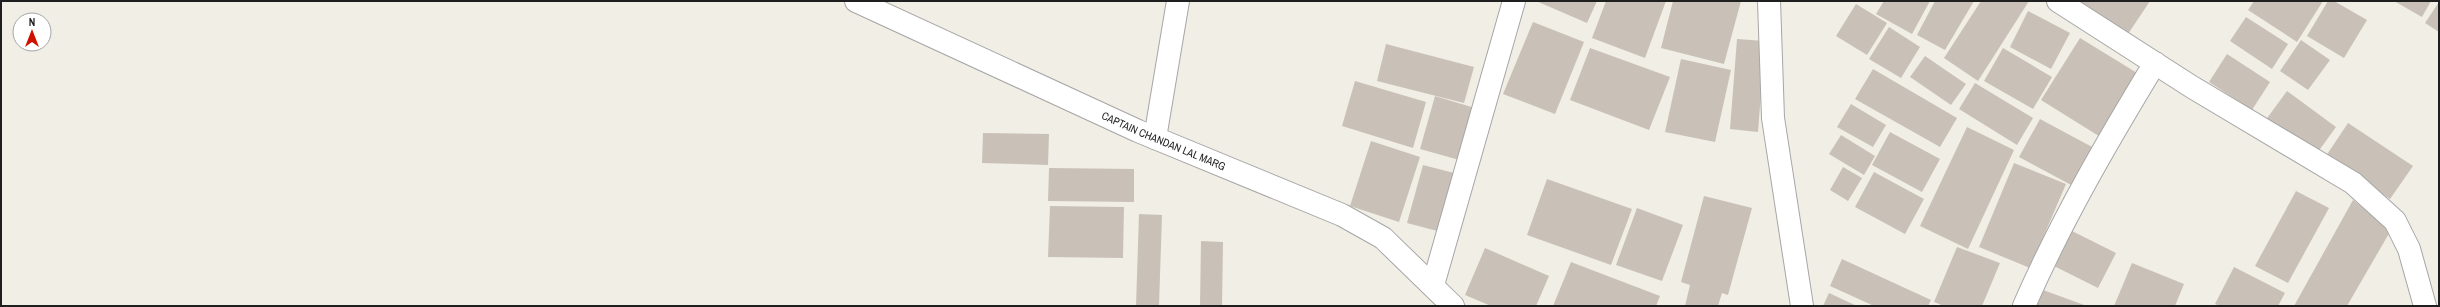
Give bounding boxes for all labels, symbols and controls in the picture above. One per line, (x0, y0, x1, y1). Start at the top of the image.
north arrow (12, 12, 52, 52)
text: N (29, 15, 35, 29)
street label: CAPTAIN CHANDAN LAL MARG (1099, 108, 1228, 173)

